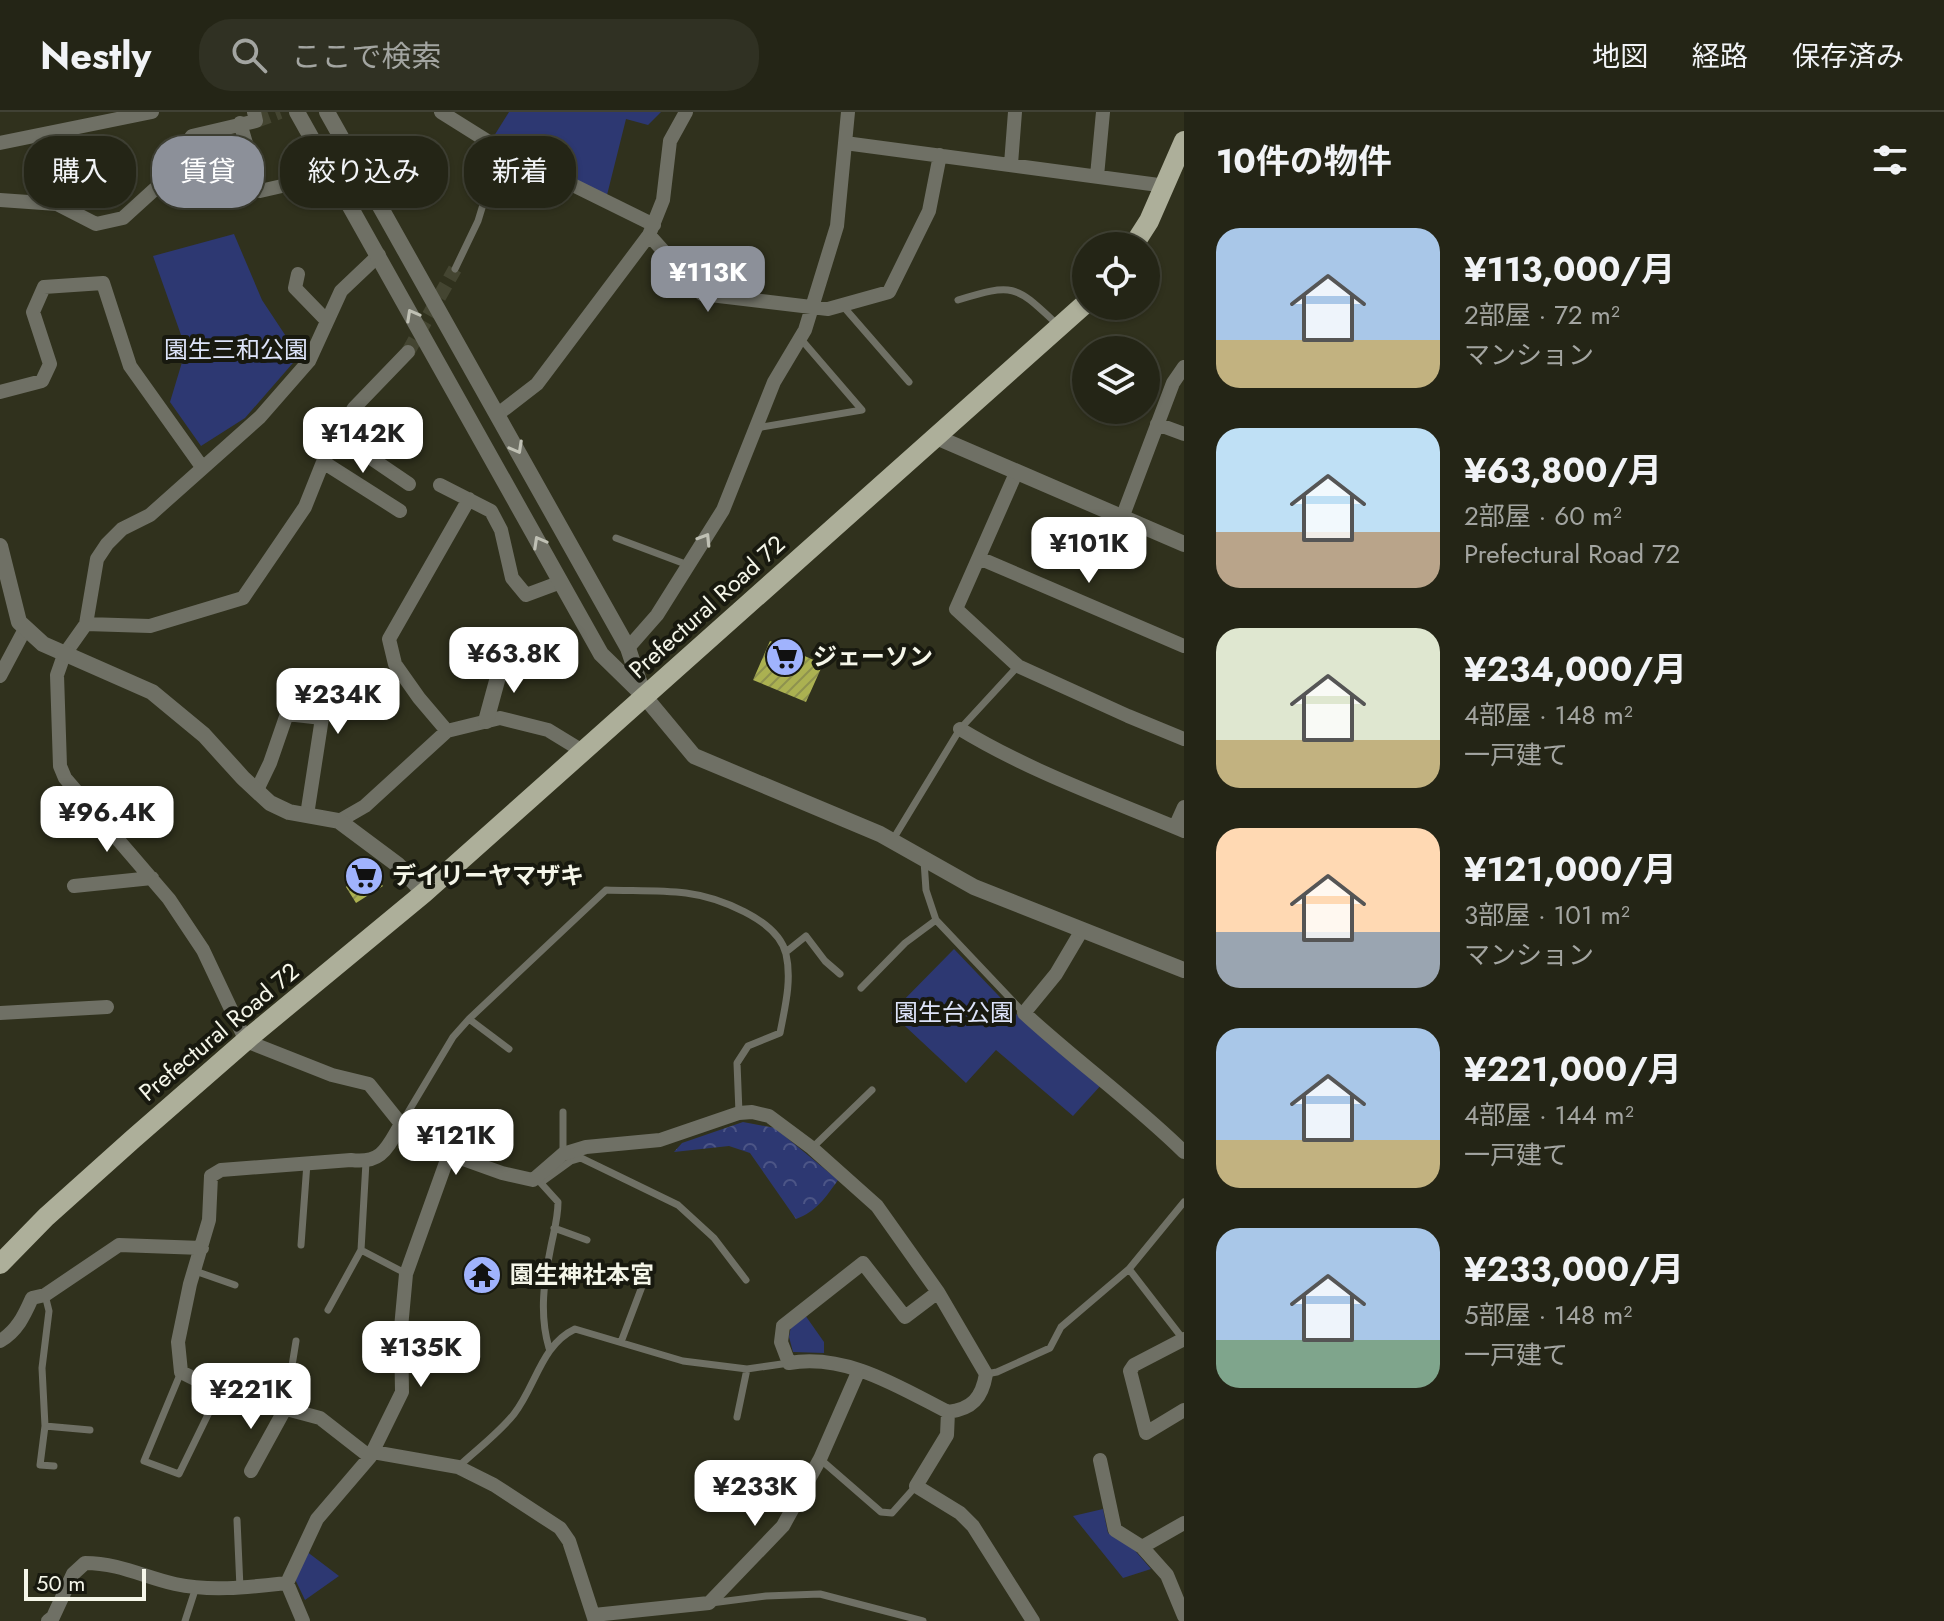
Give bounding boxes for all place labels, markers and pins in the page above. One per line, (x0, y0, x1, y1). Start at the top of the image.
pin: ¥113K (652, 246, 764, 314)
pin: ¥142K (307, 407, 419, 475)
pin: ¥101K (1033, 517, 1145, 585)
pin: ¥63.8K (449, 627, 579, 695)
supermarket icon: ジェーソン (764, 636, 806, 678)
place label: ジェーソン (813, 639, 933, 674)
pin: ¥234K (282, 668, 394, 736)
pin: ¥96.4K (42, 786, 172, 854)
supermarket icon: デイリーヤマザキ (343, 855, 385, 897)
place label: デイリーヤマザキ (392, 858, 584, 893)
pin: ¥121K (400, 1109, 512, 1177)
temple icon: 園生神社本宮 (461, 1254, 503, 1296)
place label: 園生神社本宮 (510, 1257, 654, 1292)
pin: ¥135K (365, 1321, 477, 1389)
pin: ¥221K (195, 1363, 307, 1431)
pin: ¥233K (699, 1460, 811, 1528)

